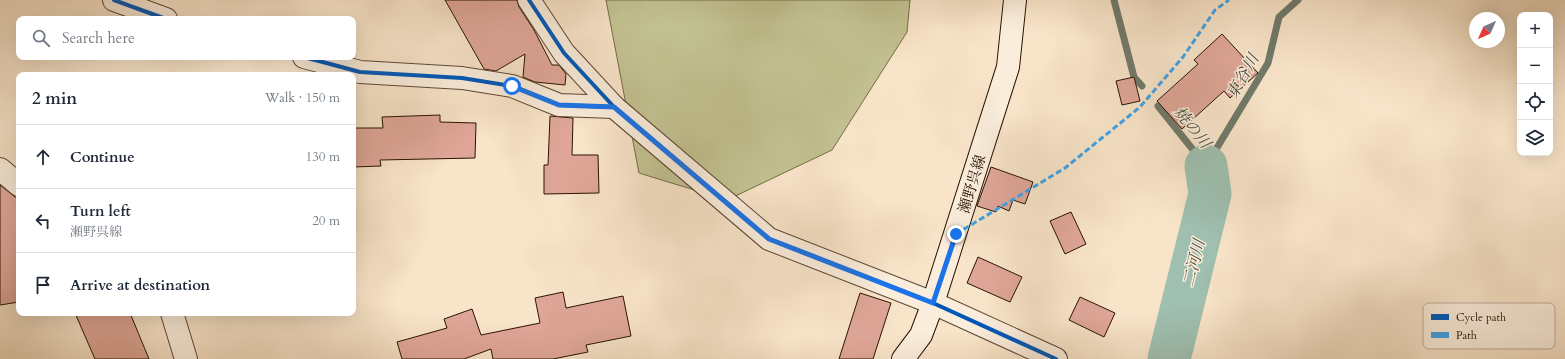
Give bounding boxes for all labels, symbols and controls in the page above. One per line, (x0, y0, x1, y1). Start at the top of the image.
north arrow (1469, 12, 1505, 48)
map controls (1517, 12, 1553, 156)
button: + (1517, 12, 1553, 48)
search box (16, 16, 356, 60)
icon: search (30, 27, 52, 49)
text: Search here (62, 28, 135, 48)
water label: 東谷川 (1222, 48, 1265, 103)
button: − (1517, 48, 1553, 84)
route start (503, 77, 521, 95)
button: locate (1517, 84, 1553, 120)
text: 2 min (32, 87, 77, 110)
text: Walk · 150 m (265, 89, 340, 107)
water label: 焼の川 (1169, 102, 1217, 155)
button: layers (1517, 120, 1553, 156)
icon: ahead (32, 146, 54, 168)
text: Continue (70, 147, 135, 167)
text: 130 m (306, 148, 340, 166)
street label: 瀬野呉線 (954, 152, 990, 216)
text: Turn left (70, 201, 131, 221)
icon: left (32, 210, 54, 232)
text: 20 m (312, 212, 340, 230)
text: 瀬野呉線 (70, 223, 122, 241)
route end (947, 225, 965, 243)
water label: 二河川 (1177, 235, 1211, 289)
icon: arrive (32, 274, 54, 296)
text: Arrive at destination (70, 275, 210, 295)
legend (1423, 303, 1555, 349)
text: Cycle path (1456, 310, 1506, 325)
text: Path (1456, 328, 1477, 343)

